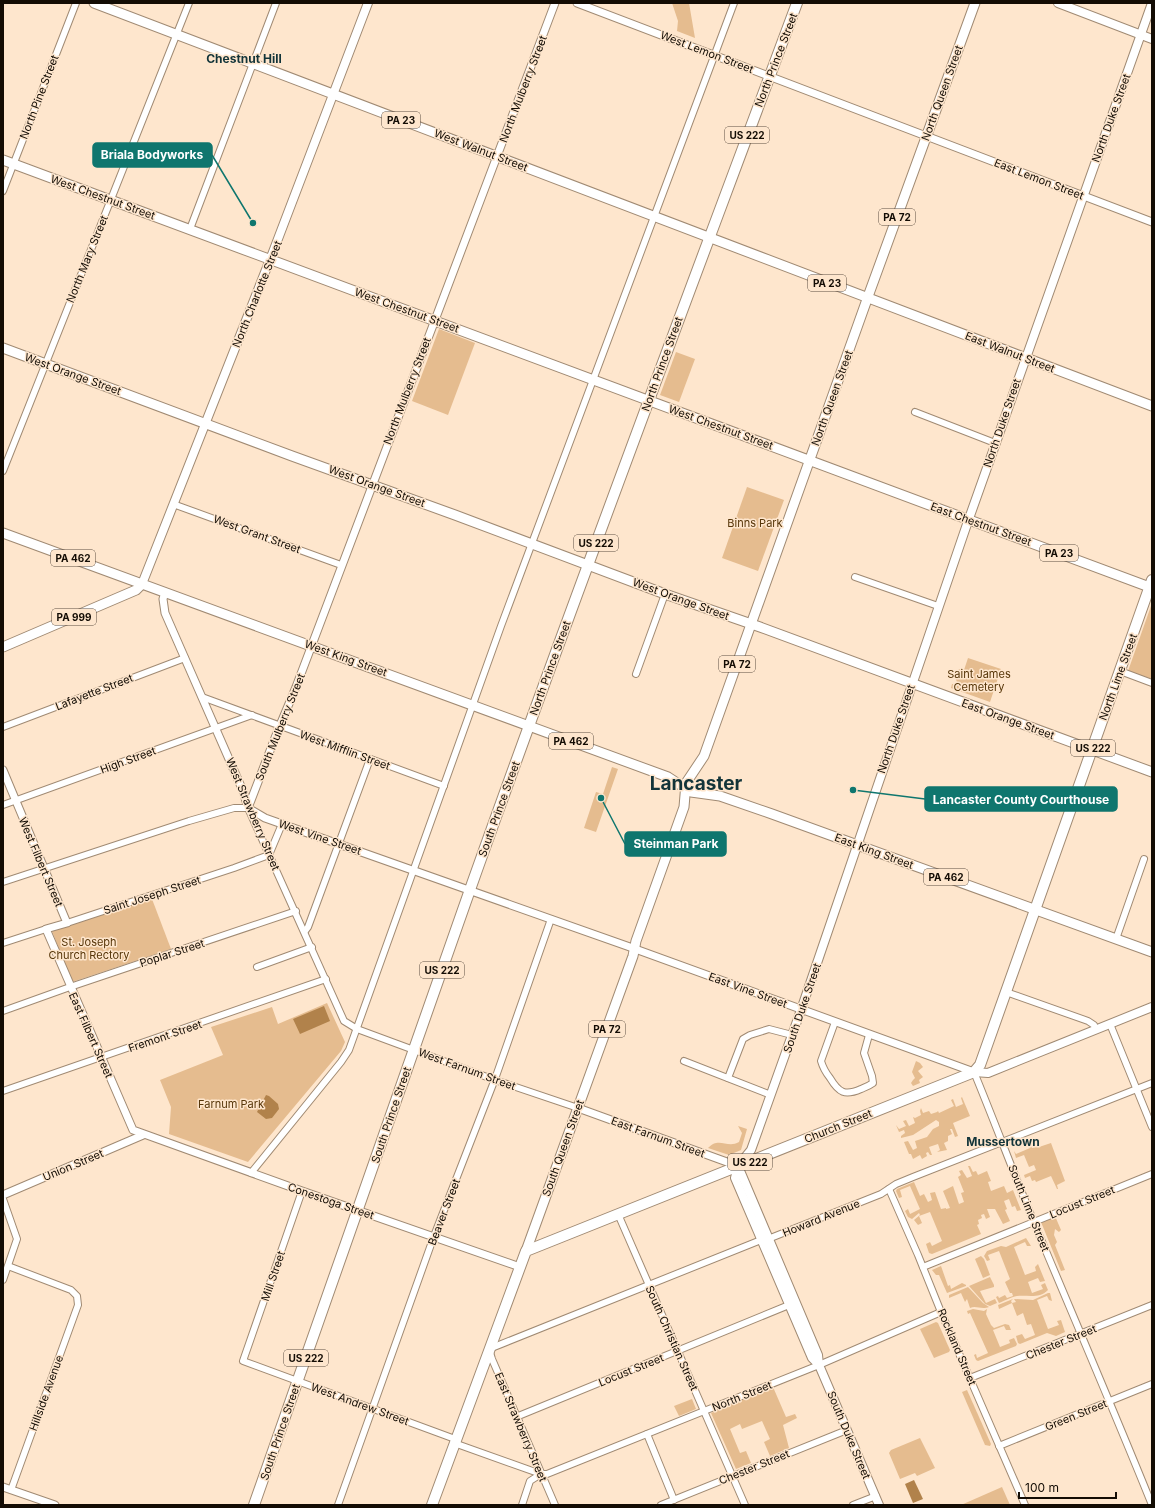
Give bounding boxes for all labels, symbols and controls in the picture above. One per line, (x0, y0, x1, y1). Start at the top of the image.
street label: North Prince Street (752, 11, 801, 109)
street label: West Lemon Street (658, 28, 756, 76)
street label: North Mulberry Street (496, 33, 550, 145)
street label: North Queen Street (918, 43, 966, 143)
district label: Chestnut Hill (206, 51, 282, 66)
street label: North Pine Street (16, 53, 62, 141)
street label: North Duke Street (1088, 71, 1134, 164)
road number: PA 23 (382, 112, 420, 128)
street label: West Walnut Street (432, 126, 530, 174)
road number: US 222 (725, 127, 769, 143)
callout: Briala Bodyworks (93, 143, 212, 167)
text: Briala Bodyworks (101, 147, 204, 162)
street label: East Lemon Street (992, 155, 1086, 203)
street label: West Chestnut Street (49, 172, 158, 223)
road number: PA 72 (879, 209, 915, 225)
street label: North Mary Street (63, 213, 111, 305)
street label: North Charlotte Street (229, 238, 285, 350)
road number: PA 23 (808, 275, 846, 291)
street label: West Chestnut Street (353, 285, 462, 336)
street label: North Prince Street (638, 314, 686, 413)
street label: East Walnut Street (963, 328, 1057, 376)
street label: North Mulberry Street (380, 335, 434, 447)
street label: North Queen Street (808, 348, 856, 448)
street label: West Orange Street (23, 350, 124, 398)
street label: North Duke Street (980, 376, 1024, 469)
street label: West Chestnut Street (667, 402, 776, 453)
street label: West Orange Street (327, 462, 428, 510)
street label: East Chestnut Street (929, 499, 1034, 549)
street label: West Grant Street (211, 512, 303, 556)
park label: Binns Park (727, 516, 783, 530)
road number: US 222 (574, 535, 618, 551)
road number: PA 23 (1040, 545, 1078, 561)
road number: PA 462 (51, 550, 95, 566)
street label: West Orange Street (631, 575, 732, 623)
road number: PA 999 (52, 609, 96, 625)
street label: North Prince Street (526, 618, 574, 717)
street label: North Lime Street (1096, 631, 1140, 722)
street label: West King Street (303, 637, 390, 680)
road number: PA 72 (719, 656, 755, 672)
park label: Saint James Cemetery (947, 667, 1011, 694)
street label: Lafayette Street (53, 671, 135, 713)
street label: South Mulberry Street (252, 671, 308, 783)
street label: North Duke Street (874, 682, 918, 775)
street label: East Orange Street (960, 696, 1057, 742)
street label: West Mifflin Street (298, 727, 393, 773)
road number: PA 462 (549, 733, 593, 749)
road number: US 222 (1071, 740, 1115, 756)
street label: High Street (98, 743, 158, 777)
street label: West Strawberry Street (223, 755, 283, 873)
street label: South Prince Street (475, 759, 523, 859)
district label: Lancaster (650, 772, 742, 795)
callout: Lancaster County Courthouse (925, 787, 1117, 811)
text: Lancaster County Courthouse (933, 792, 1109, 807)
street label: West Filbert Street (16, 815, 66, 909)
street label: West Vine Street (277, 816, 364, 858)
street label: East King Street (833, 830, 916, 872)
callout: Steinman Park (625, 832, 726, 856)
text: Steinman Park (634, 836, 718, 851)
road number: PA 462 (924, 869, 968, 885)
street label: Saint Joseph Street (102, 873, 203, 917)
park label: St. Joseph Church Rectory (48, 935, 130, 962)
street label: Poplar Street (138, 936, 207, 970)
street label: South Duke Street (780, 961, 824, 1055)
road number: US 222 (420, 962, 464, 978)
street label: East Vine Street (707, 969, 790, 1011)
street label: East Filbert Street (66, 990, 116, 1080)
street label: Fremont Street (126, 1017, 204, 1055)
road number: PA 72 (589, 1021, 625, 1037)
street label: West Farnum Street (416, 1045, 518, 1093)
street label: South Prince Street (368, 1065, 414, 1165)
park label: Farnum Park (198, 1097, 264, 1111)
street label: South Queen Street (539, 1097, 587, 1198)
street label: Church Street (802, 1106, 874, 1146)
street label: East Farnum Street (609, 1114, 707, 1161)
district label: Mussertown (966, 1134, 1040, 1149)
street label: Union Street (41, 1146, 106, 1184)
road number: US 222 (728, 1154, 772, 1170)
street label: South Lime Street (1005, 1163, 1053, 1254)
street label: Beaver Street (425, 1176, 463, 1247)
street label: Conestoga Street (286, 1180, 376, 1222)
street label: Locust Street (1047, 1182, 1117, 1221)
street label: Howard Avenue (780, 1196, 862, 1240)
street label: Mill Street (258, 1249, 288, 1303)
street label: South Christian Street (642, 1283, 702, 1393)
street label: Rockland Street (935, 1307, 980, 1388)
street label: Chester Street (1024, 1321, 1099, 1363)
road number: US 222 (284, 1350, 328, 1366)
street label: Locust Street (596, 1350, 666, 1389)
street label: Hillside Avenue (26, 1353, 66, 1433)
street label: East Strawberry Street (492, 1370, 551, 1484)
street label: North Street (710, 1377, 774, 1414)
street label: West Andrew Street (309, 1380, 411, 1428)
street label: South Prince Street (257, 1382, 303, 1482)
street label: South Duke Street (824, 1389, 874, 1481)
street label: Green Street (1043, 1396, 1109, 1434)
street label: Chester Street (717, 1446, 792, 1488)
scale bar (1019, 1474, 1116, 1500)
text: 100 m (1025, 1480, 1059, 1495)

